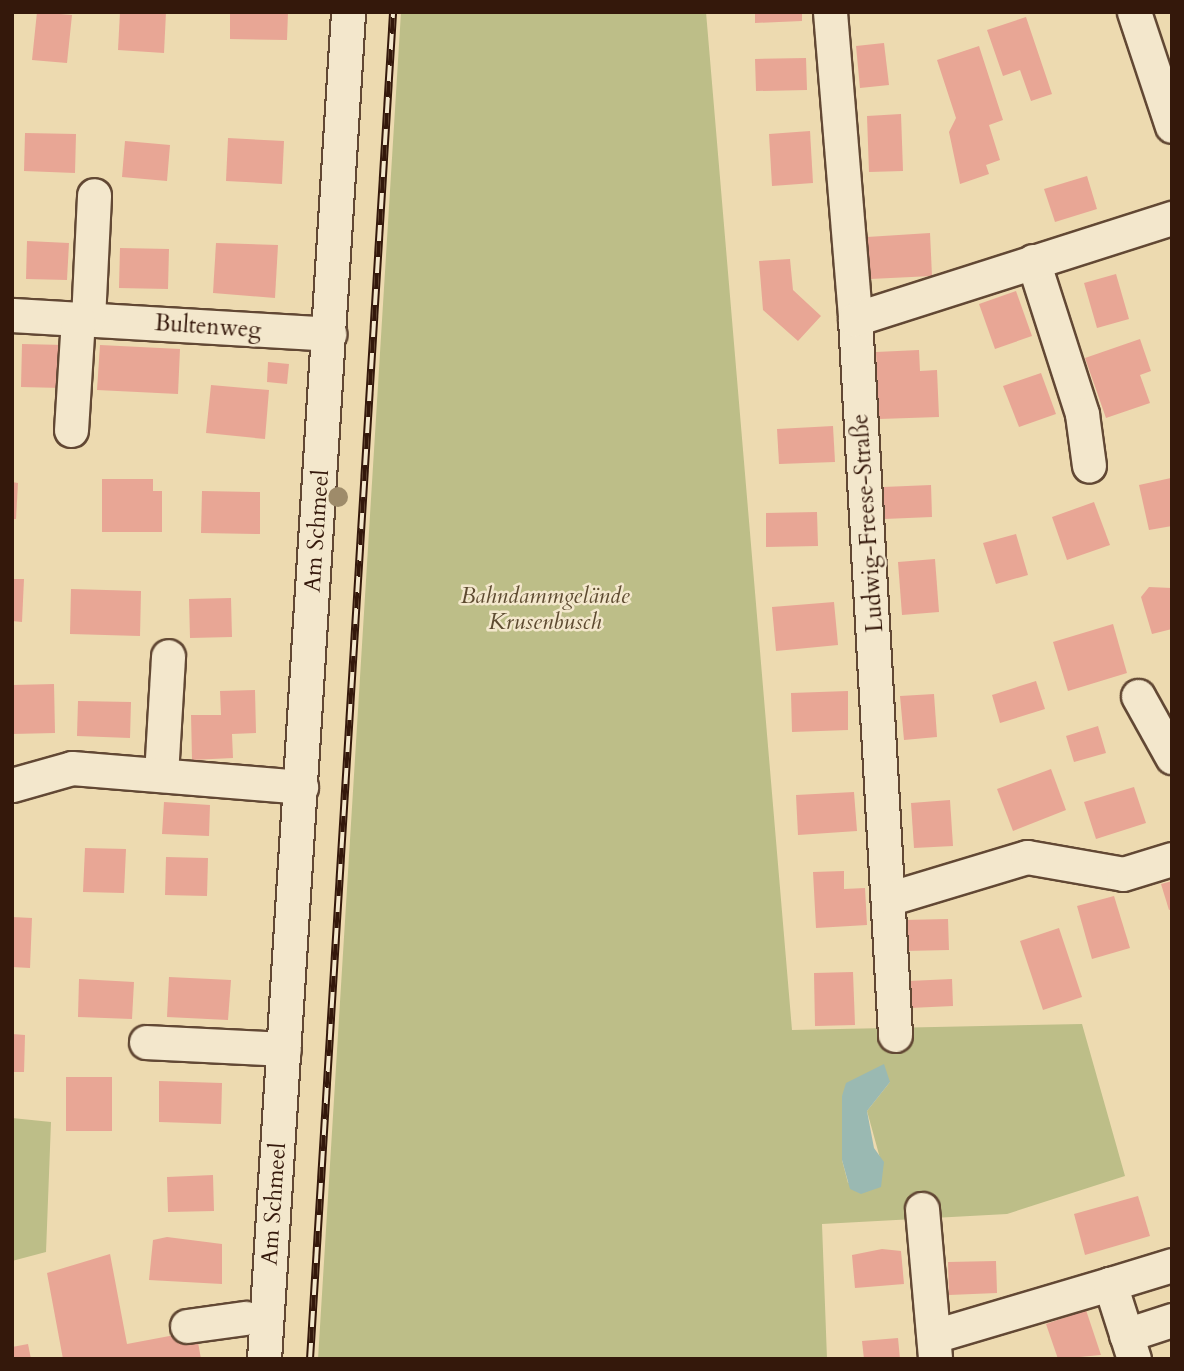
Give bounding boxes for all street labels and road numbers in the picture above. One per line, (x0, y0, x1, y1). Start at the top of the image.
street label: Bultenweg (154, 310, 262, 344)
street label: Ludwig-Freese-Straße (847, 413, 889, 633)
street label: Am Schmeel (299, 469, 335, 593)
street label: Am Schmeel (256, 1142, 292, 1266)

